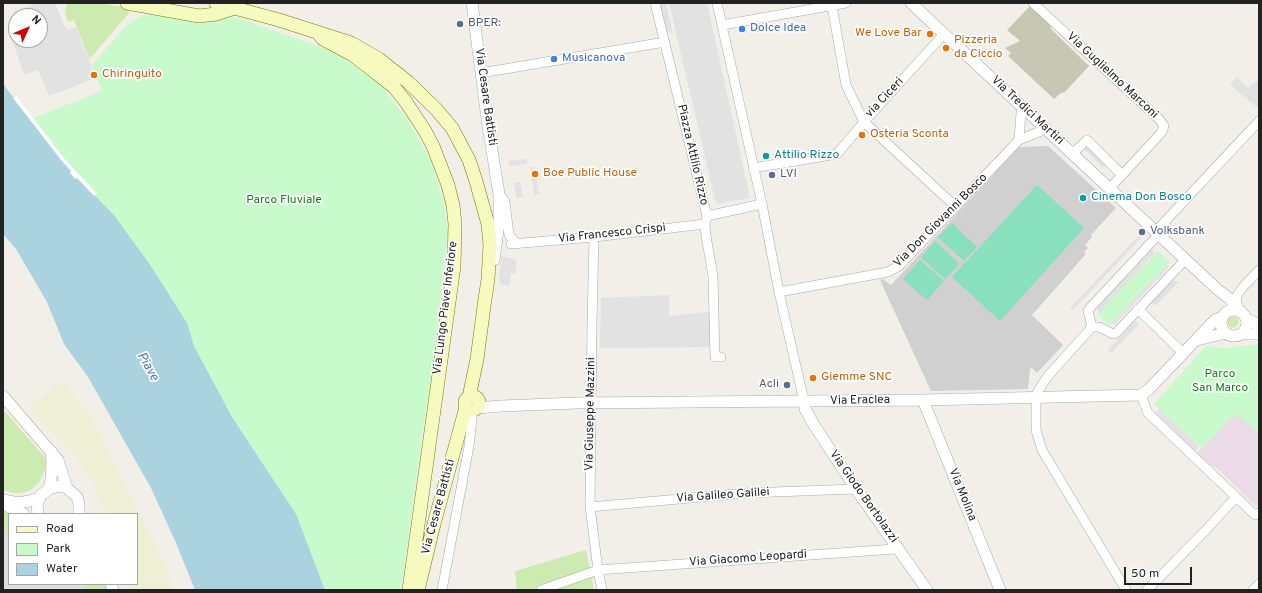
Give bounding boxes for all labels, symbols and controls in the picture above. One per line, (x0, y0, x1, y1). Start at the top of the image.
north arrow (8, 8, 48, 48)
text: N (28, 13, 44, 28)
place label: BPER: (468, 17, 501, 31)
marker: BPER: (455, 19, 465, 29)
place label: Dolce Idea (750, 22, 806, 36)
marker: Dolce Idea (737, 24, 747, 34)
place label: We Love Bar (855, 27, 922, 41)
marker: We Love Bar (925, 29, 935, 39)
street label: Via Guglielmo Marconi (1063, 30, 1161, 122)
place label: Pizzeria da Ciccio (954, 34, 1003, 62)
marker: Pizzeria da Ciccio (941, 43, 951, 53)
street label: Via Cesare Battisti (471, 47, 499, 147)
place label: Musicanova (562, 52, 625, 66)
marker: Musicanova (549, 54, 559, 64)
place label: Chiringuito (102, 68, 162, 82)
marker: Chiringuito (89, 70, 99, 80)
street label: Via Tredici Martiri (988, 74, 1066, 148)
street label: via Ciceri (863, 75, 907, 121)
street label: Piazza Attilio Rizzo (673, 103, 711, 207)
place label: Osteria Sconta (870, 128, 949, 142)
marker: Osteria Sconta (857, 130, 867, 140)
place label: Attilio Rizzo (774, 149, 839, 163)
marker: Attilio Rizzo (761, 151, 771, 161)
place label: Boe Public House (543, 167, 637, 181)
place label: LVI (780, 168, 797, 182)
marker: Boe Public House (530, 169, 540, 179)
marker: LVI (767, 170, 777, 180)
street label: Via Don Giovanni Bosco (891, 171, 991, 271)
place label: Cinema Don Bosco (1091, 191, 1192, 205)
marker: Cinema Don Bosco (1078, 193, 1088, 203)
park label: Parco Fluviale (246, 194, 322, 208)
street label: Via Francesco Crispi (557, 221, 667, 247)
place label: Volksbank (1150, 225, 1205, 239)
marker: Volksbank (1137, 227, 1147, 237)
street label: Via Lungo Piave Inferiore (431, 240, 461, 376)
water label: Piave (133, 350, 161, 384)
street label: Via Giuseppe Mazzini (583, 357, 599, 471)
park label: Parco San Marco (1192, 368, 1248, 396)
place label: Giemme SNC (821, 371, 892, 385)
marker: Giemme SNC (808, 373, 818, 383)
place label: Acli (759, 378, 779, 392)
marker: Acli (782, 380, 792, 390)
street label: Via Eraclea (830, 393, 890, 409)
street label: Via Giodo Bortolazzi (826, 448, 900, 546)
street label: Via Cesare Battisti (419, 458, 459, 556)
street label: Via Molina (945, 466, 979, 524)
street label: Via Galileo Galilei (676, 486, 770, 506)
legend (8, 513, 138, 585)
text: Road (46, 521, 74, 537)
text: Park (46, 541, 71, 557)
street label: Via Giacomo Leopardi (689, 548, 807, 570)
scale bar (1126, 559, 1194, 585)
text: Water (46, 561, 78, 577)
text: 50 m (1131, 566, 1159, 582)

